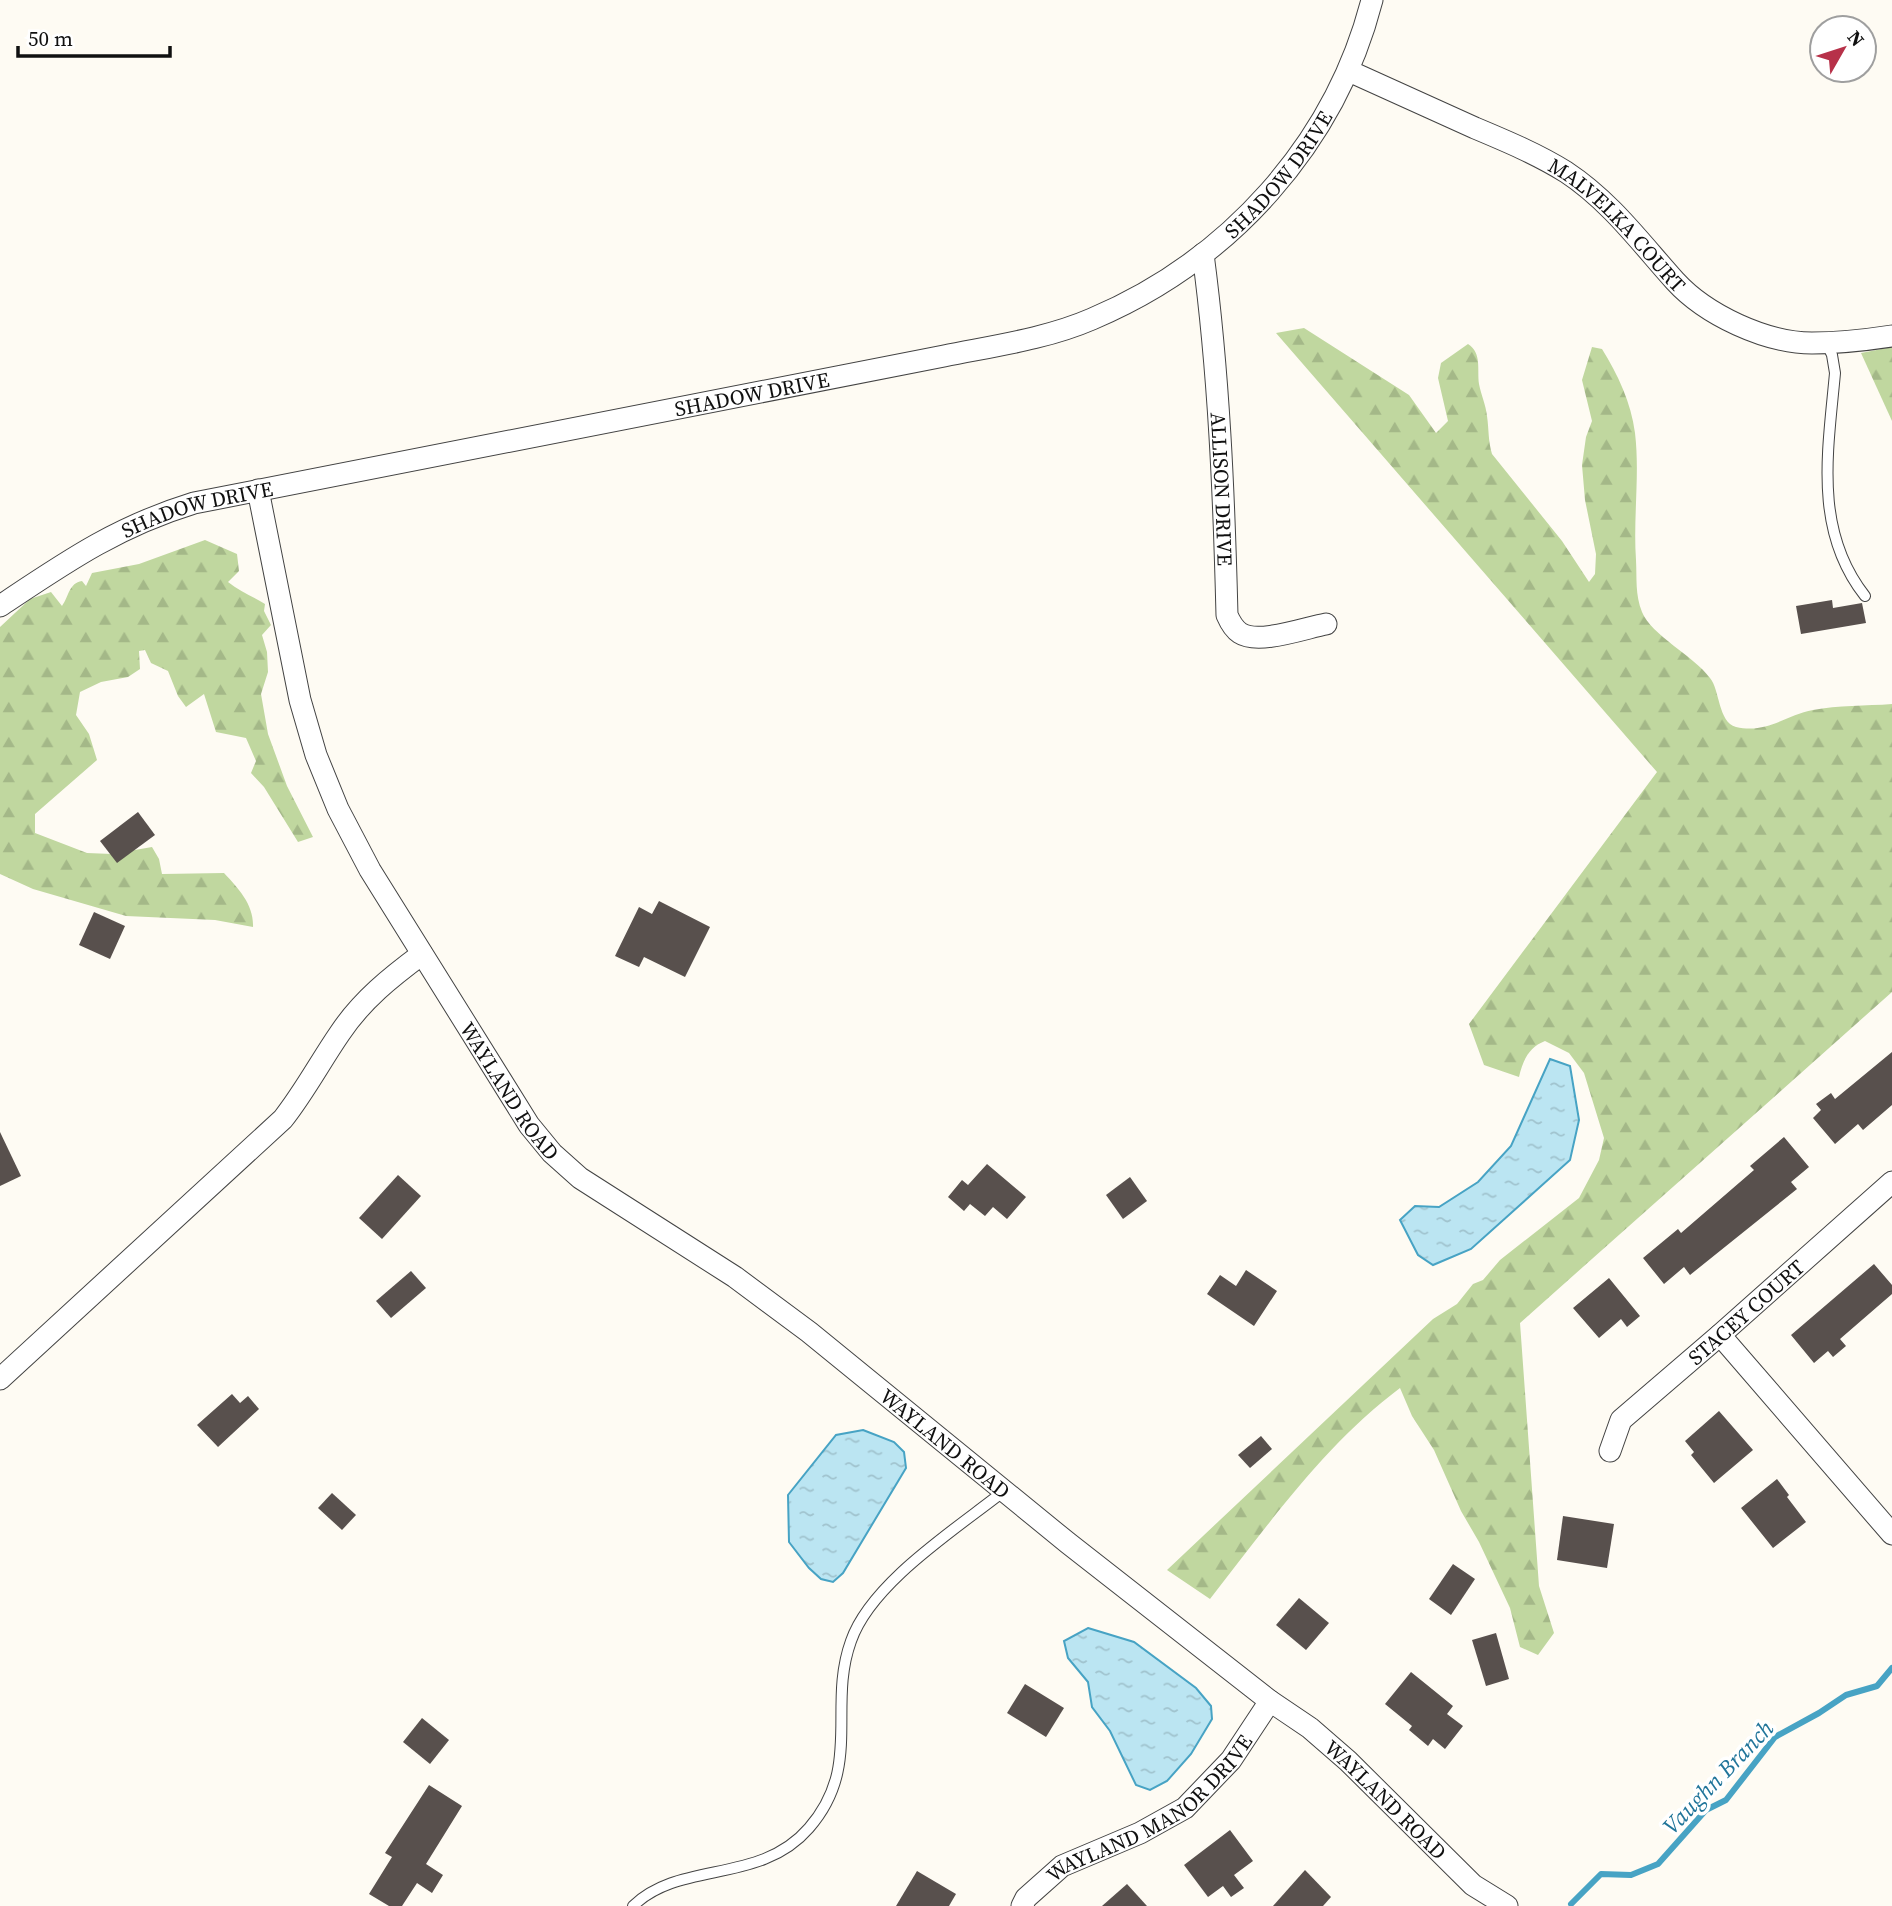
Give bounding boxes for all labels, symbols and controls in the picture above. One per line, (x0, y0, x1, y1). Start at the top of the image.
scale bar (18, 14, 170, 58)
north arrow (1808, 14, 1878, 84)
text: 50 m (28, 24, 73, 53)
text: N (1842, 25, 1871, 52)
street label: SHADOW DRIVE (1218, 105, 1339, 245)
street label: MALVELKA COURT (1543, 150, 1693, 299)
street label: SHADOW DRIVE (672, 364, 832, 423)
street label: ALLISON DRIVE (1204, 411, 1240, 567)
street label: SHADOW DRIVE (116, 473, 275, 544)
street label: WAYLAND ROAD (454, 1016, 566, 1166)
street label: STACEY COURT (1681, 1252, 1810, 1371)
street label: WAYLAND ROAD (874, 1381, 1017, 1505)
water label: Vaughn Branch (1655, 1712, 1781, 1841)
street label: WAYLAND MANOR DRIVE (1040, 1729, 1259, 1888)
street label: WAYLAND ROAD (1319, 1733, 1453, 1866)

